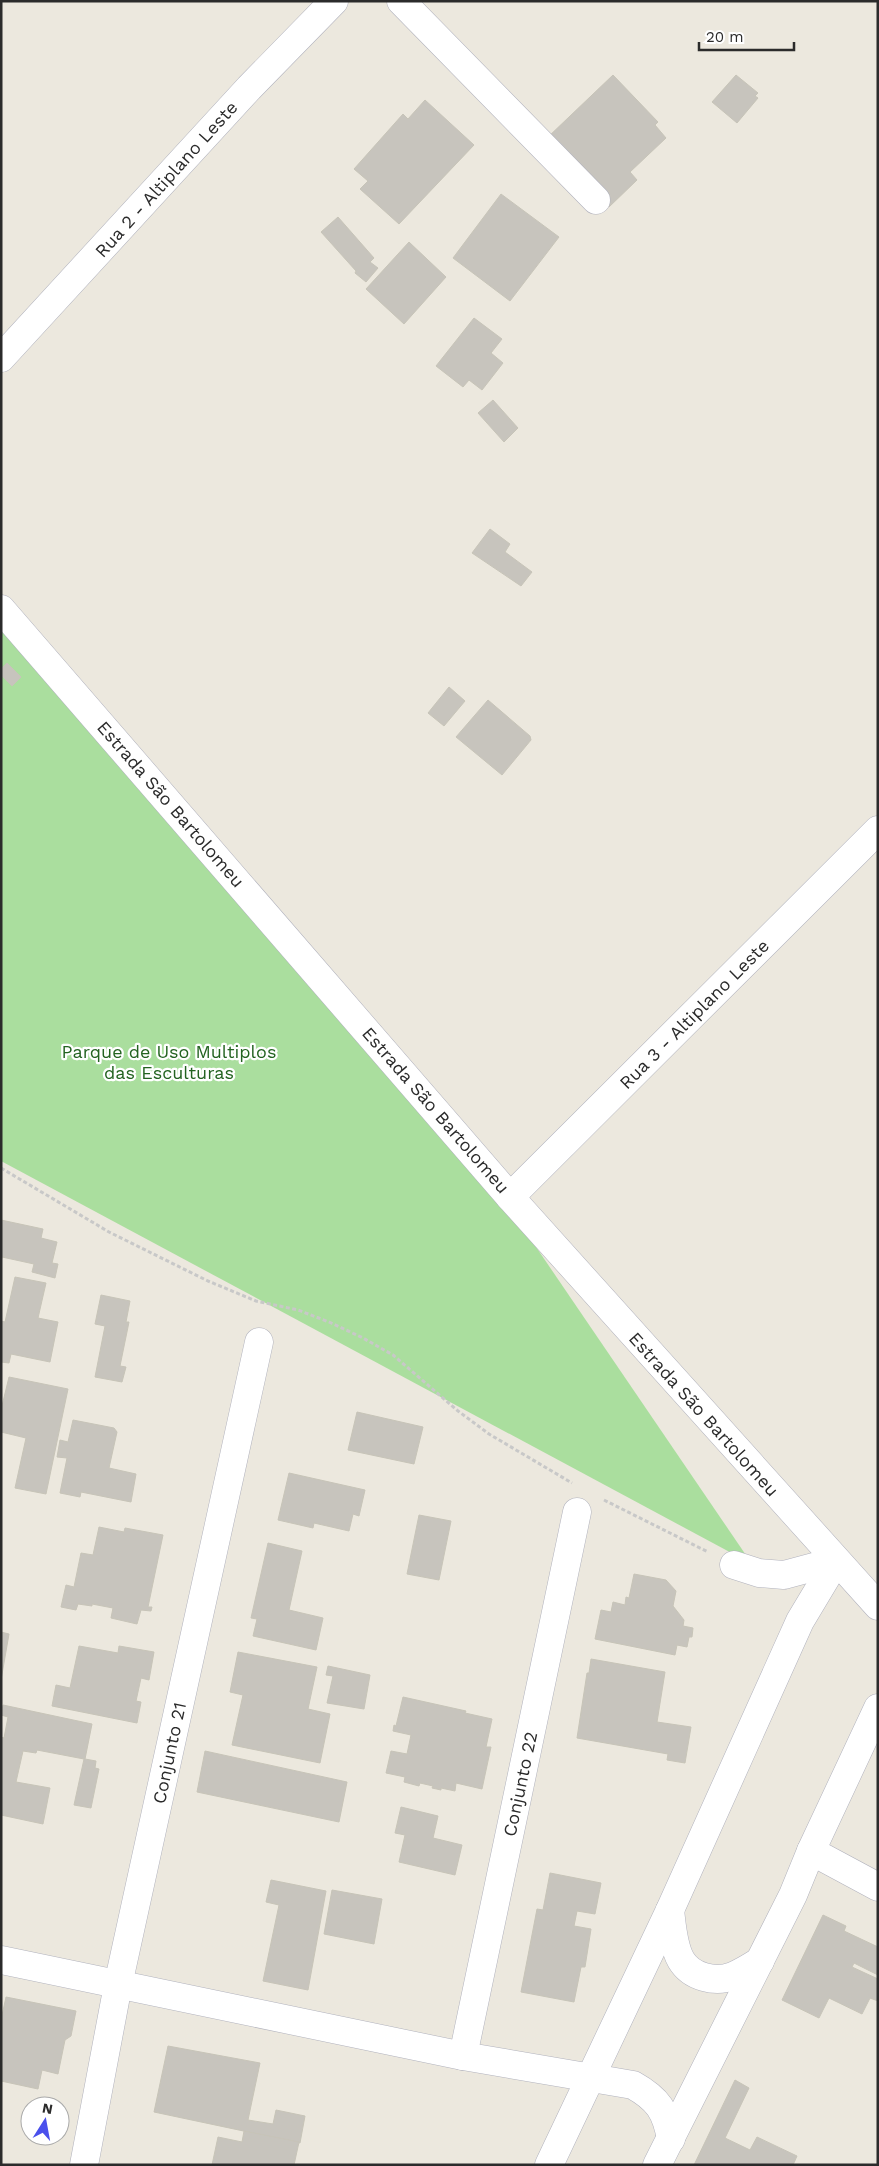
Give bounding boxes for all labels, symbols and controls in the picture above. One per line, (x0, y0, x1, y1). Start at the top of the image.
scale bar (699, 20, 794, 52)
text: 20 m (706, 28, 744, 46)
street label: Rua 2 - Altiplano Leste (90, 97, 242, 261)
street label: Estrada São Bartolomeu (93, 717, 249, 891)
street label: Rua 3 - Altiplano Leste (615, 935, 773, 1093)
street label: Estrada São Bartolomeu (358, 1023, 514, 1197)
park label: Parque de Uso Multiplos das Esculturas (62, 1041, 276, 1083)
street label: Estrada São Bartolomeu (625, 1328, 783, 1500)
street label: Conjunto 21 (148, 1700, 190, 1806)
street label: Conjunto 22 (499, 1730, 541, 1838)
north arrow (20, 2096, 70, 2146)
text: N (41, 2099, 54, 2117)

